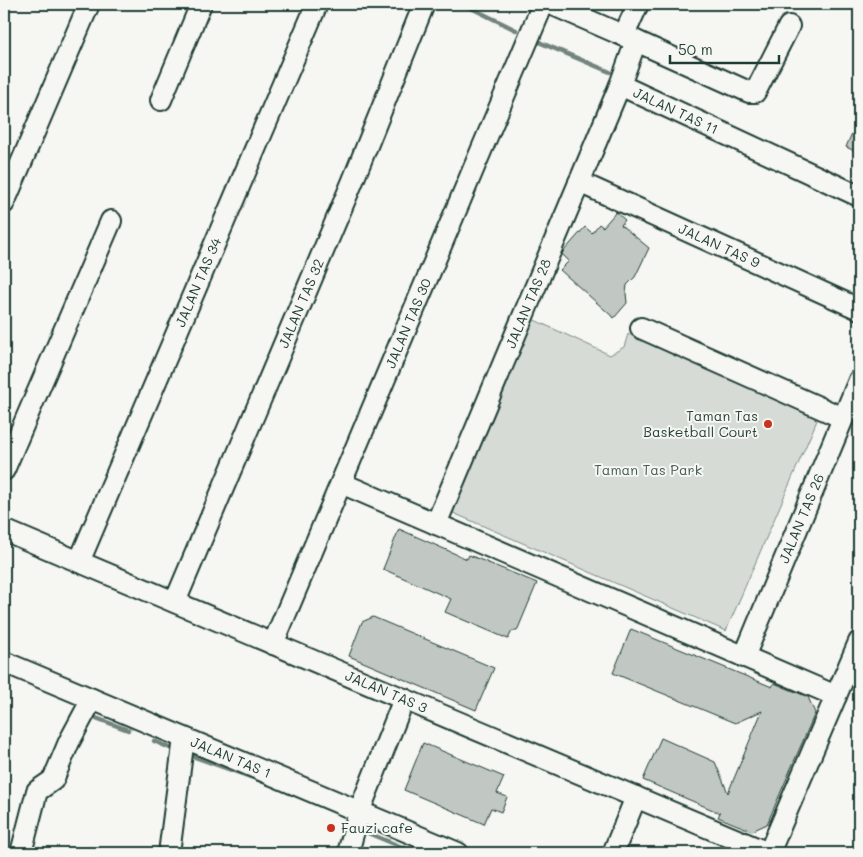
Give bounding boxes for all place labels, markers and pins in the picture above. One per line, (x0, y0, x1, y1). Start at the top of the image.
place label: Taman Tas Basketball Court (643, 406, 758, 441)
marker: Taman Tas Basketball Court (762, 418, 774, 430)
place label: Fauzi cafe (341, 818, 413, 837)
marker: Fauzi cafe (325, 822, 337, 834)

